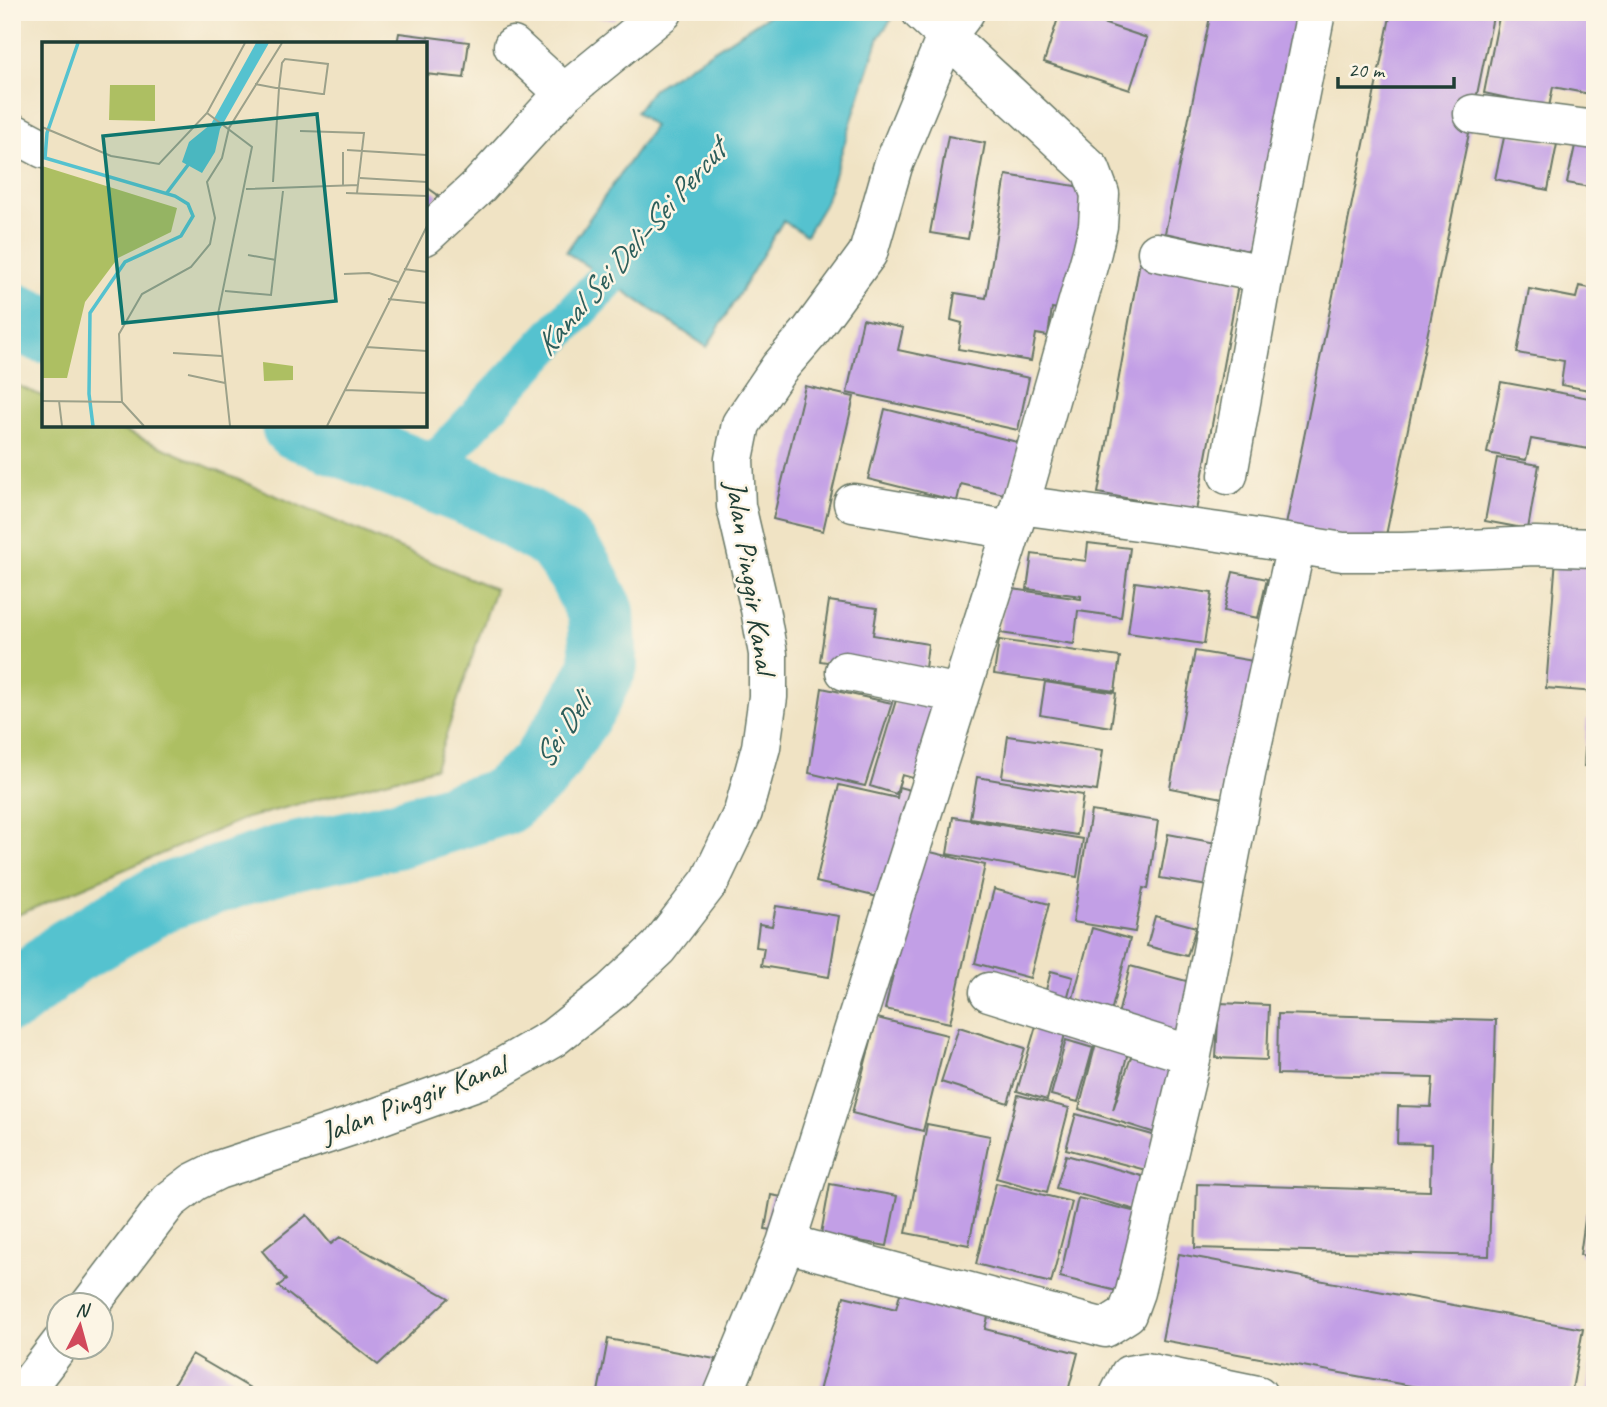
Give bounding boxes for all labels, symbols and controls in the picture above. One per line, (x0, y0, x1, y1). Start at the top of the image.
inset map (42, 42, 427, 427)
scale bar (1338, 46, 1453, 90)
text: 20 m (1348, 57, 1386, 83)
water label: Kanal Sei Deli–Sei Percut (525, 125, 740, 364)
street label: Jalan Pinggir Kanal (717, 476, 786, 681)
water label: Sei Deli (523, 680, 605, 775)
street label: Jalan Pinggir Kanal (313, 1045, 515, 1152)
north arrow (46, 1292, 116, 1362)
text: N (75, 1298, 92, 1323)

